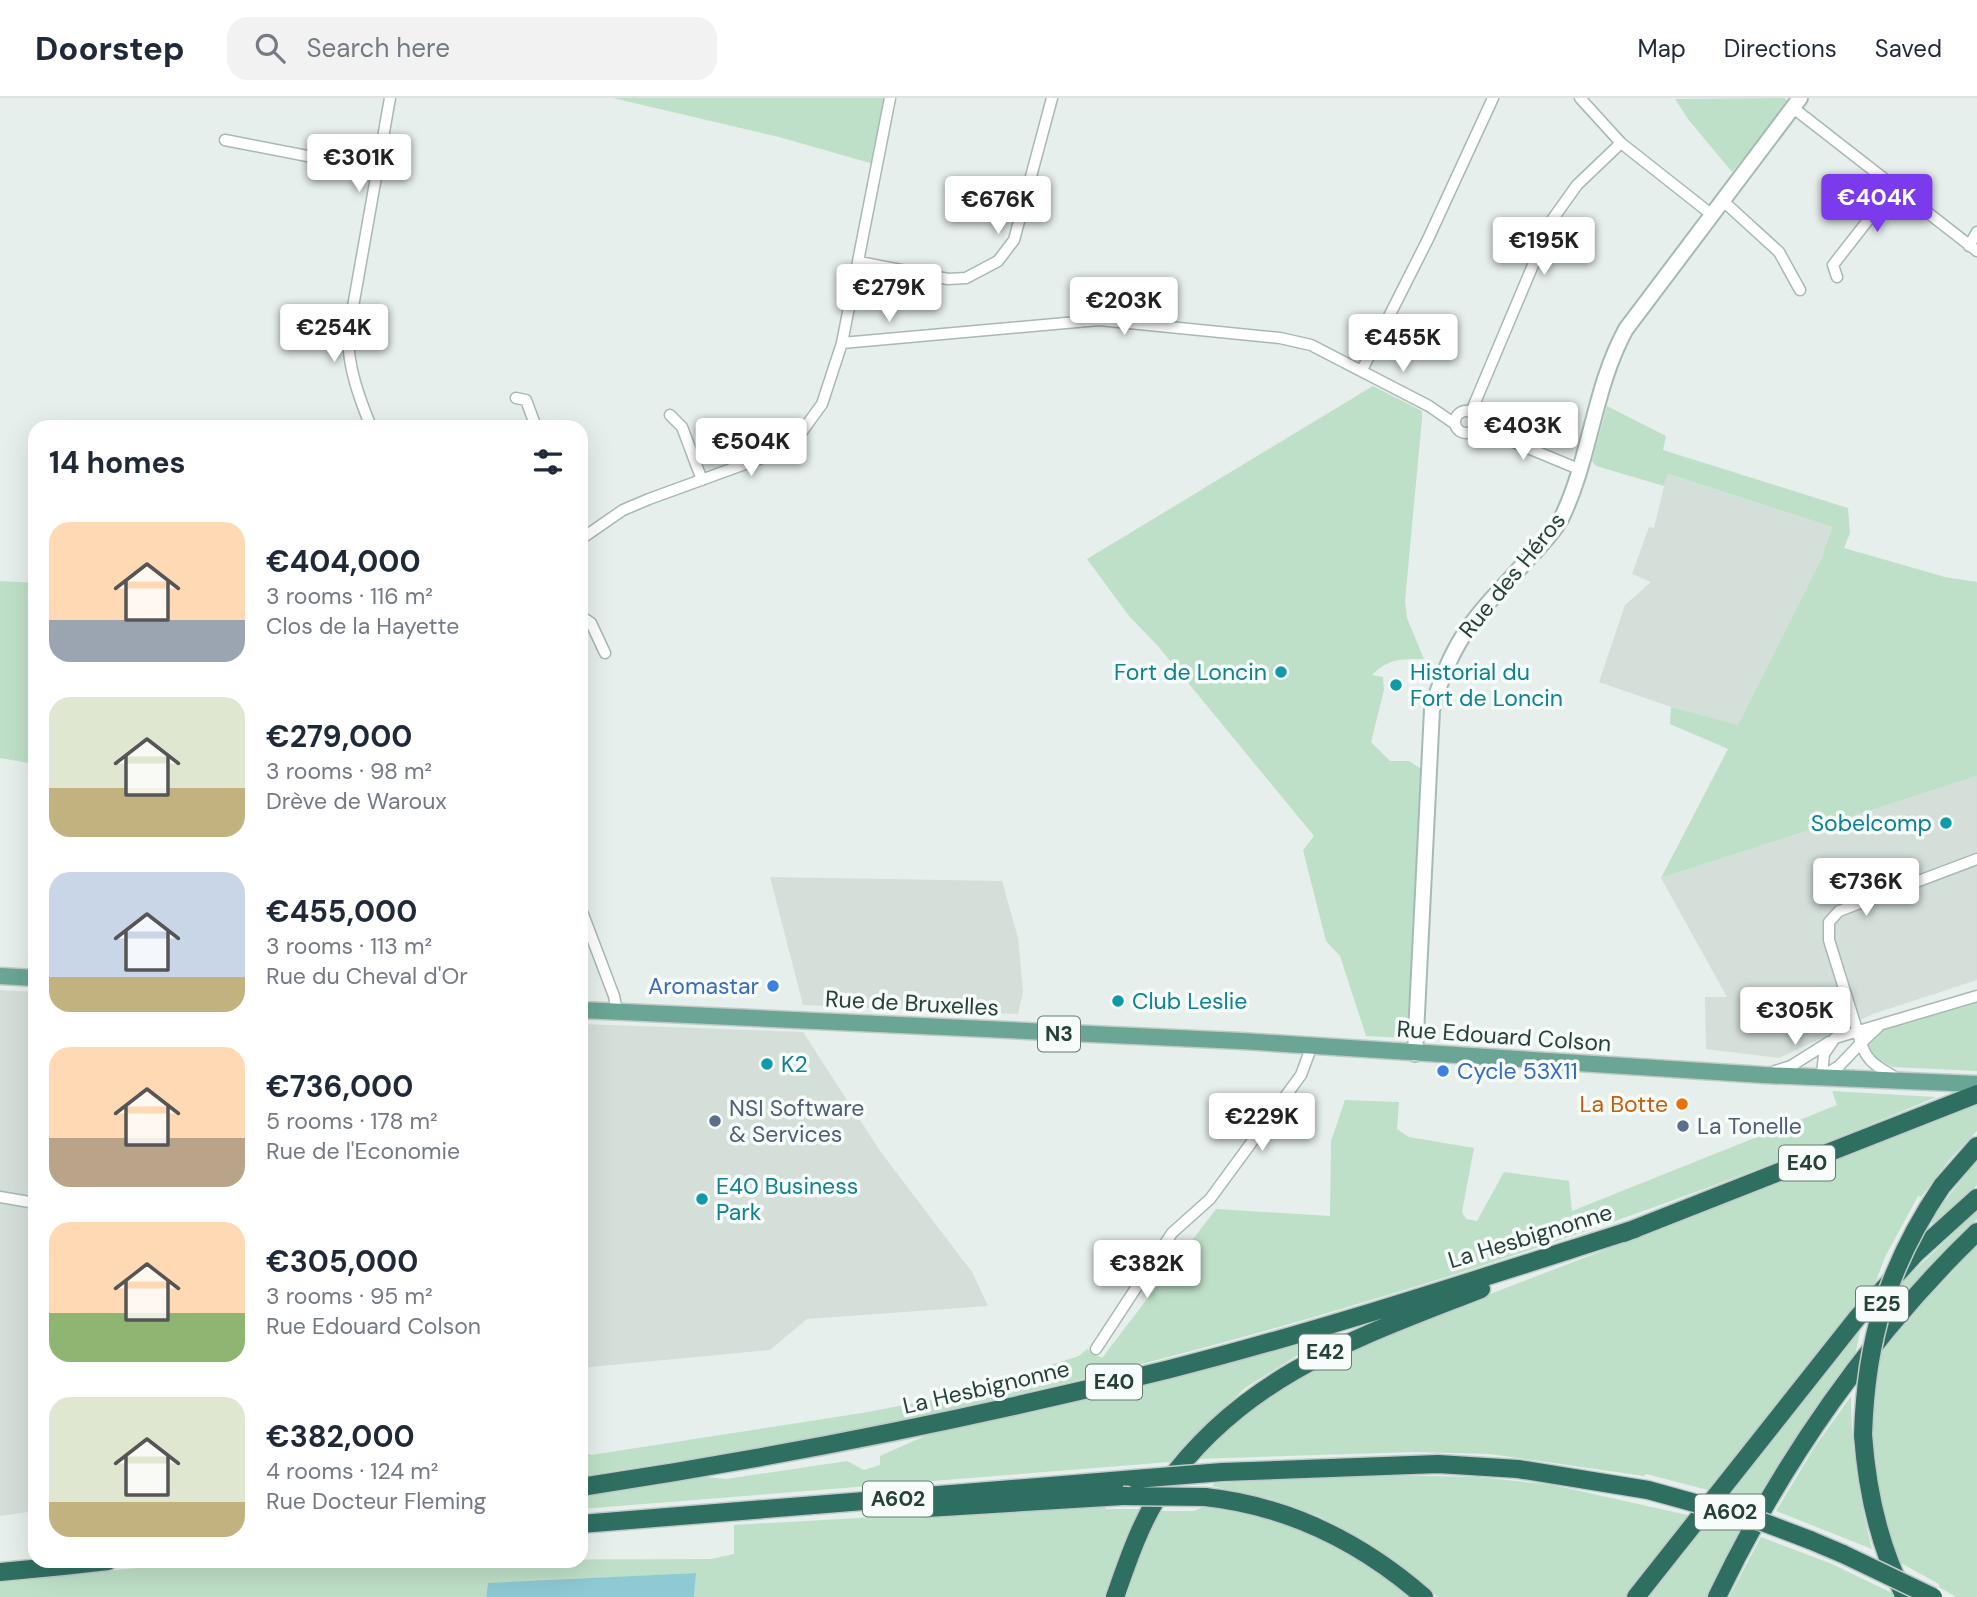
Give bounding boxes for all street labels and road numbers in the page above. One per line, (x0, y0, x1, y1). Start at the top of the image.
street label: Rue des Héros (1452, 506, 1572, 644)
street label: Rue de Bruxelles (824, 983, 1000, 1023)
street label: Rue Edouard Colson (1396, 1014, 1612, 1058)
road number: N3 (1038, 1016, 1080, 1052)
road number: E40 (1779, 1146, 1835, 1180)
street label: La Hesbignonne (1444, 1197, 1616, 1275)
road number: E25 (1856, 1286, 1908, 1322)
road number: E42 (1299, 1334, 1351, 1370)
street label: La Hesbignonne (900, 1353, 1072, 1421)
road number: E40 (1086, 1364, 1142, 1400)
road number: A602 (863, 1482, 933, 1516)
road number: A602 (1695, 1494, 1765, 1530)

